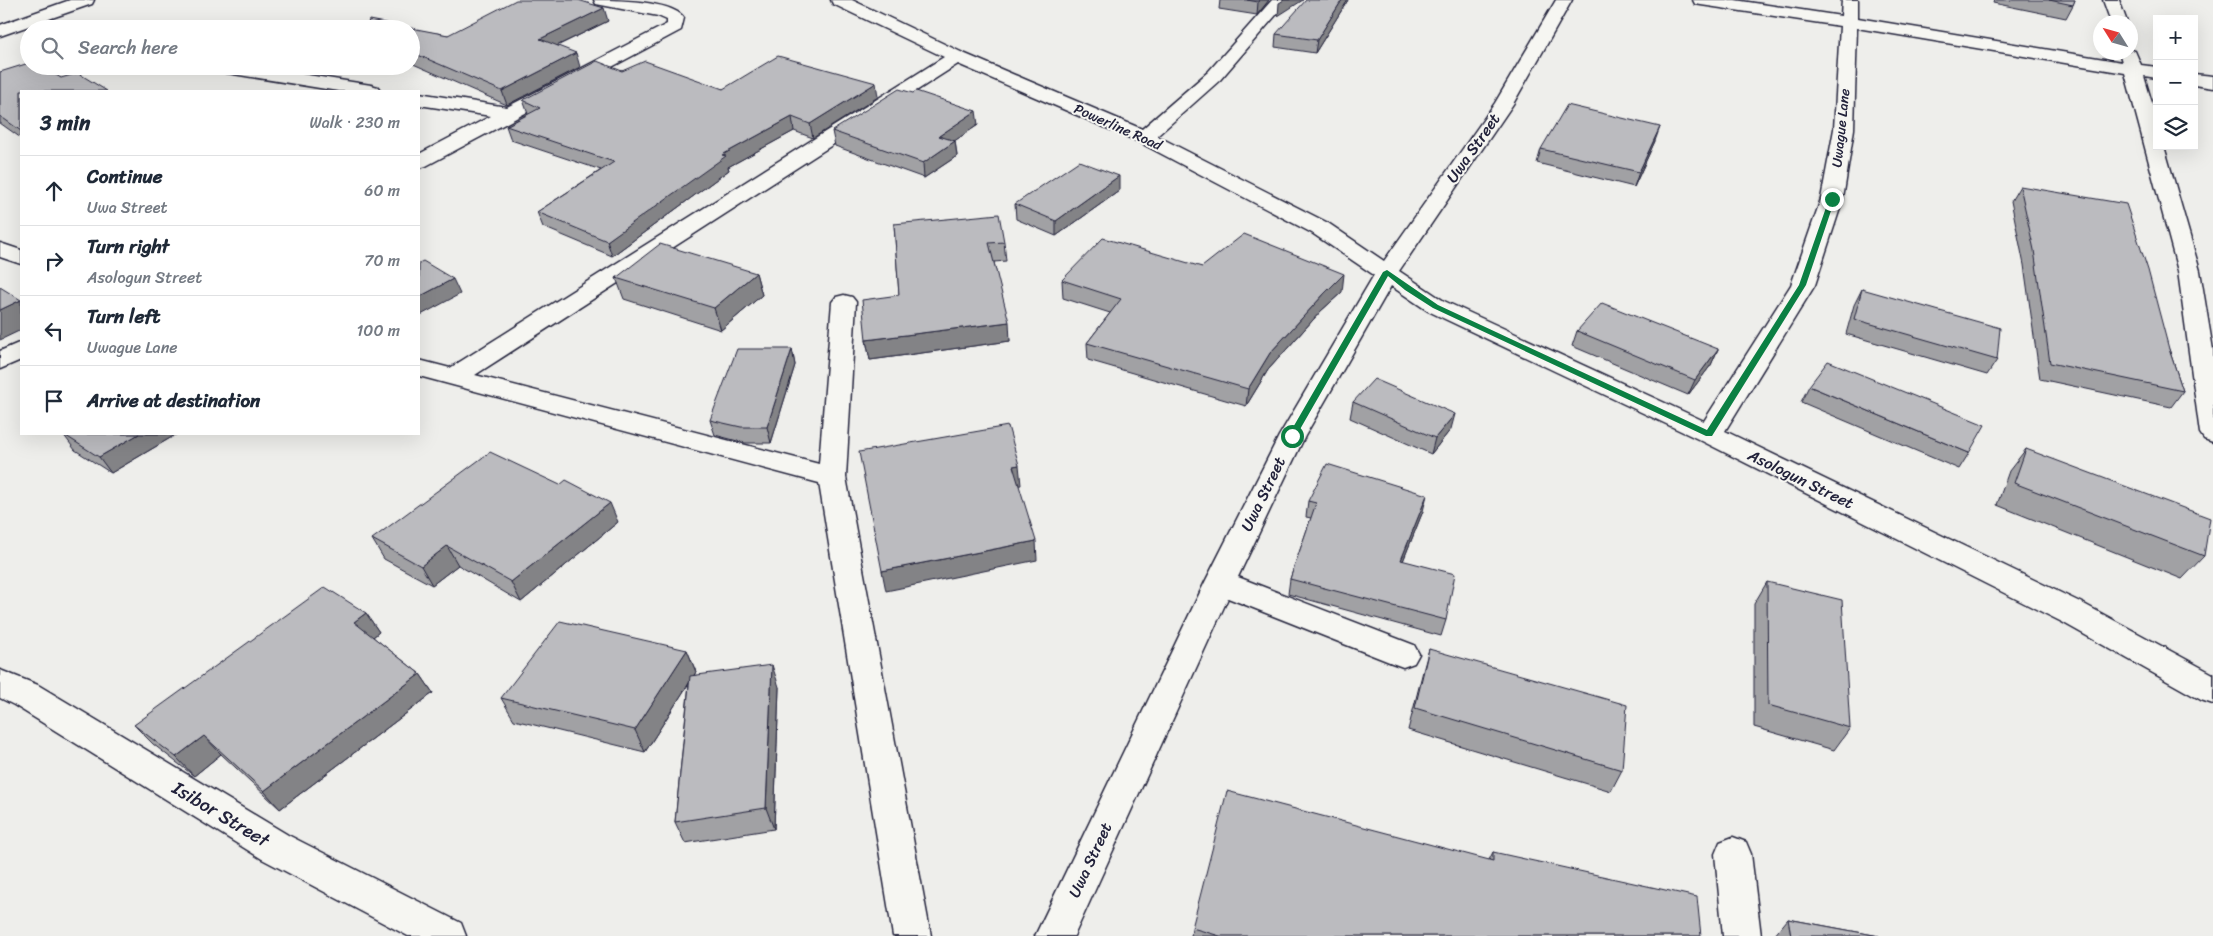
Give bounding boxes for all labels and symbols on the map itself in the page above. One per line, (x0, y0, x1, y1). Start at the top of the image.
north arrow (2093, 15, 2138, 60)
street label: Uwague Lane (1824, 87, 1858, 169)
street label: Powerline Road (1070, 96, 1168, 158)
street label: Uwa Street (1438, 107, 1508, 189)
route end (1821, 188, 1844, 211)
route start (1281, 425, 1304, 448)
street label: Asologun Street (1742, 440, 1859, 517)
street label: Uwa Street (1232, 452, 1294, 536)
street label: Isibor Street (165, 771, 277, 857)
street label: Uwa Street (1060, 817, 1120, 903)

